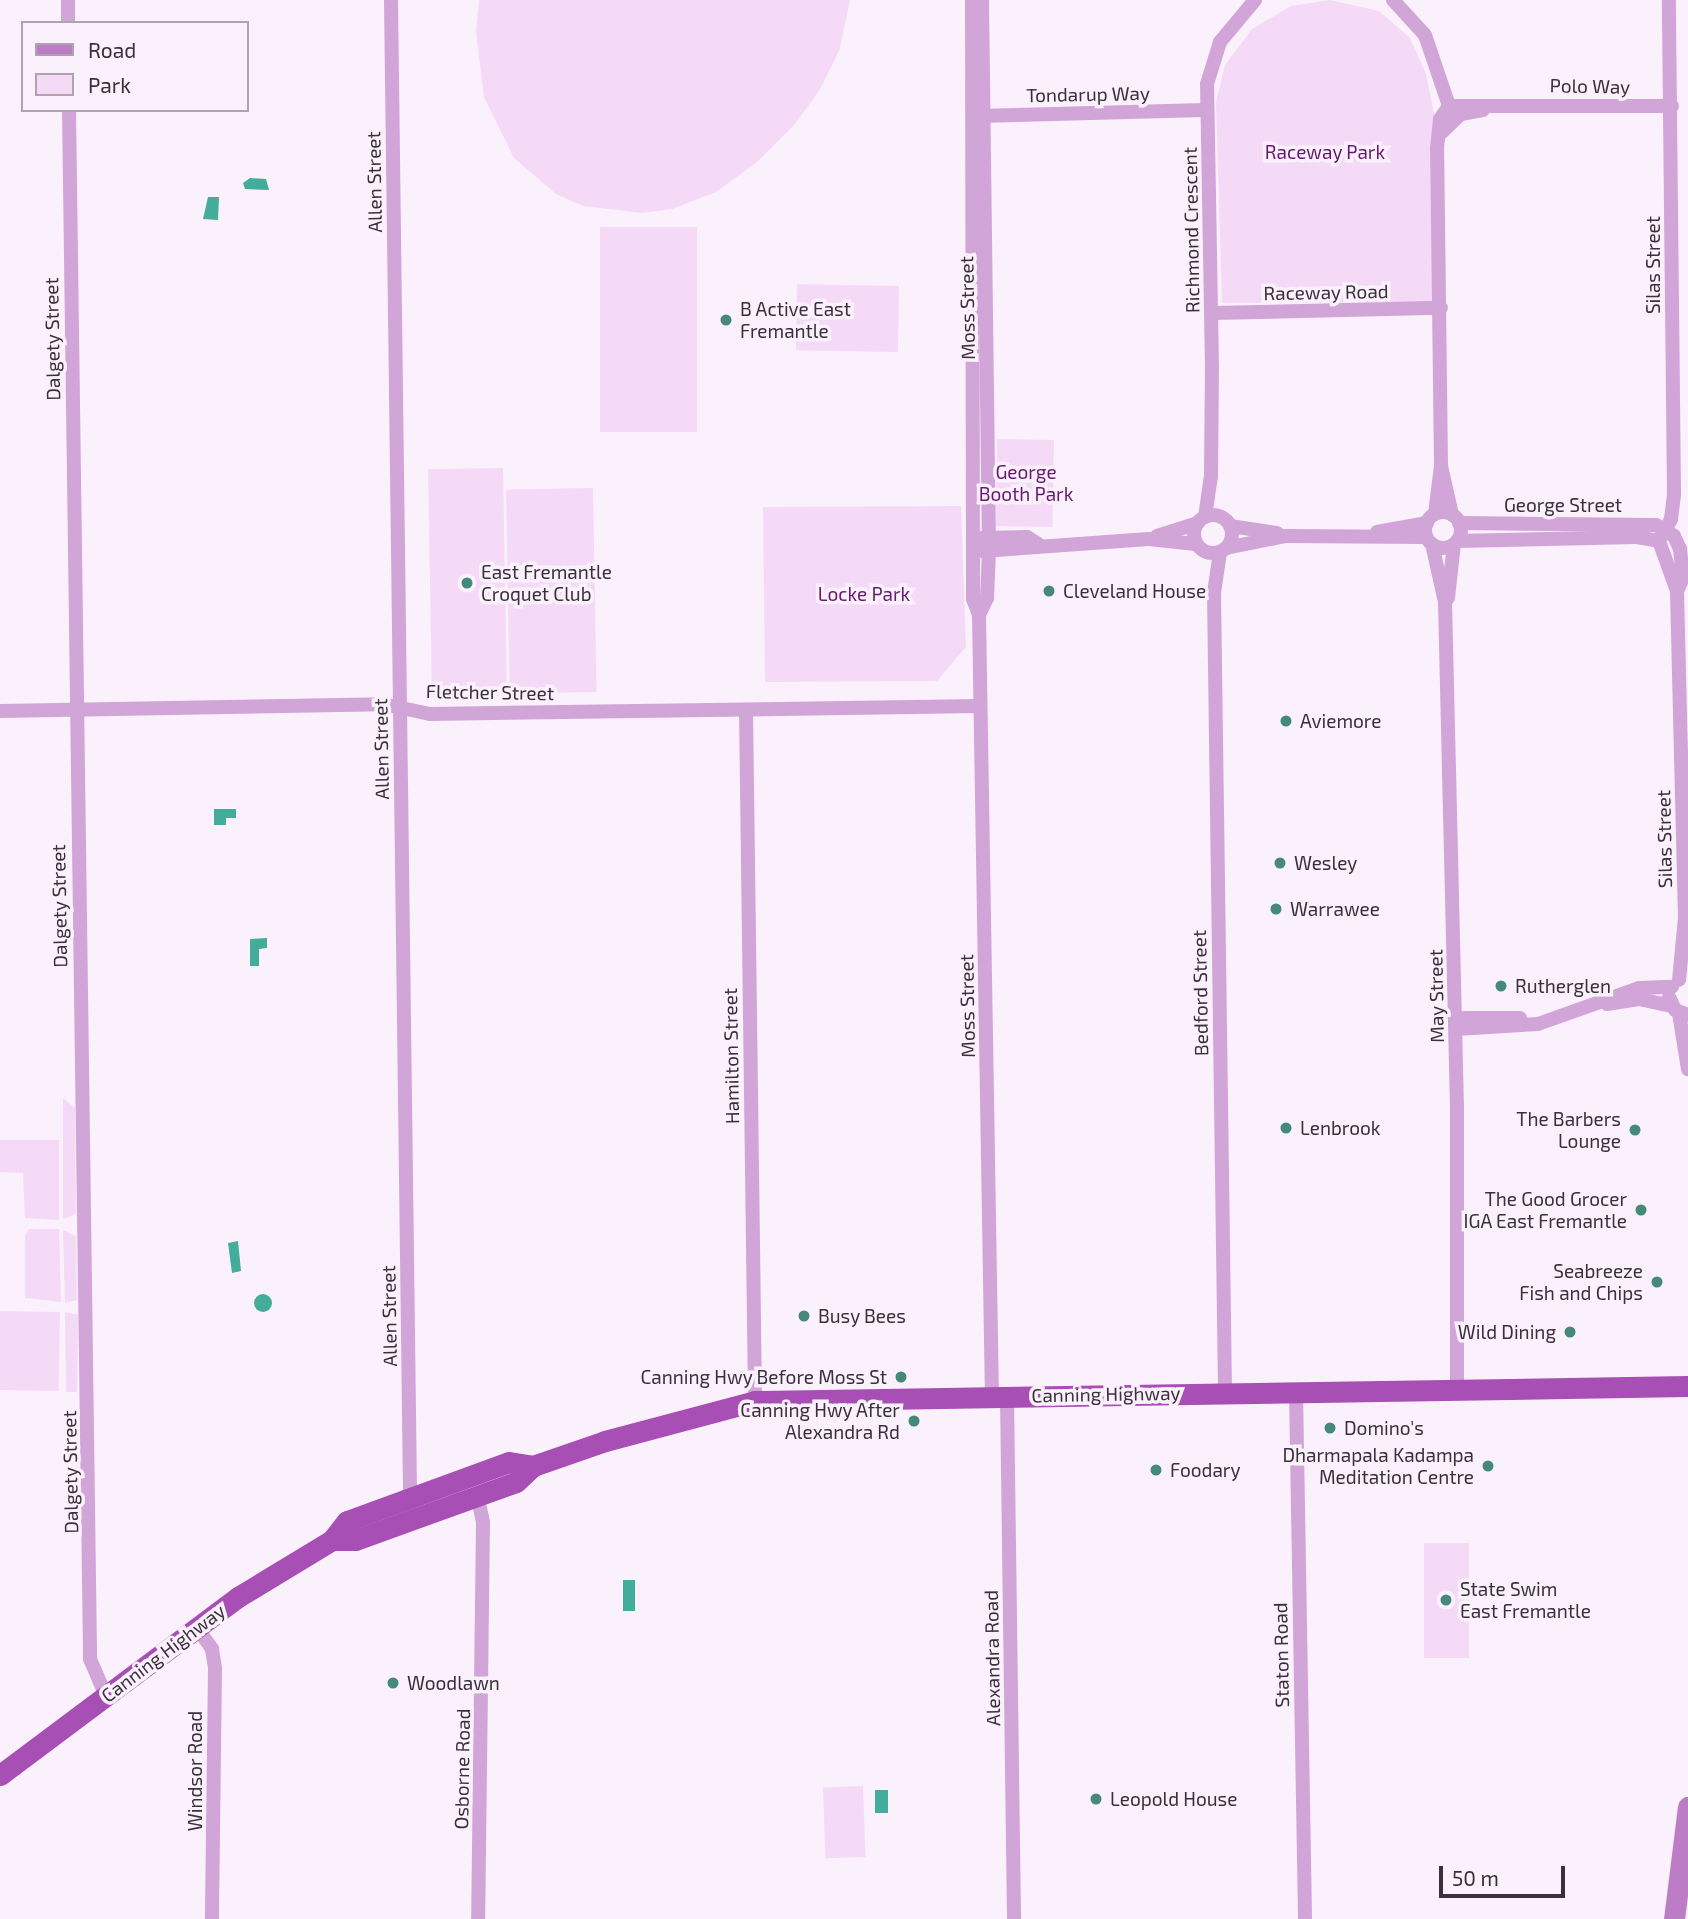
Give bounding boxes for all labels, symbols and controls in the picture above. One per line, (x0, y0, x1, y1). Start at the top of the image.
legend (21, 21, 248, 112)
text: Road (88, 37, 136, 62)
text: Park (88, 72, 131, 97)
street label: Polo Way (1549, 74, 1631, 98)
street label: Tondarup Way (1026, 82, 1150, 106)
street label: Allen Street (362, 131, 386, 233)
park label: Raceway Park (1265, 141, 1385, 163)
street label: Richmond Crescent (1178, 147, 1204, 313)
street label: Silas Street (1642, 216, 1664, 314)
street label: Moss Street (955, 256, 979, 360)
street label: Dalgety Street (40, 277, 64, 401)
street label: Raceway Road (1263, 280, 1389, 304)
place label: B Active East Fremantle (740, 298, 851, 342)
marker: B Active East Fremantle (718, 312, 734, 328)
park label: George Booth Park (979, 461, 1073, 505)
street label: George Street (1504, 494, 1622, 516)
place label: East Fremantle Croquet Club (481, 561, 612, 605)
marker: East Fremantle Croquet Club (459, 575, 475, 591)
place label: Cleveland House (1063, 580, 1206, 602)
park label: Locke Park (818, 583, 910, 605)
marker: Cleveland House (1041, 583, 1057, 599)
street label: Fletcher Street (426, 679, 554, 705)
street label: Allen Street (369, 698, 393, 800)
place label: Aviemore (1300, 710, 1381, 732)
marker: Aviemore (1278, 713, 1294, 729)
street label: Silas Street (1652, 790, 1676, 888)
street label: Dalgety Street (47, 844, 71, 968)
place label: Wesley (1294, 852, 1357, 874)
marker: Wesley (1272, 855, 1288, 871)
place label: Warrawee (1290, 898, 1380, 920)
marker: Warrawee (1268, 901, 1284, 917)
street label: Bedford Street (1188, 930, 1212, 1056)
street label: May Street (1424, 949, 1448, 1043)
street label: Moss Street (955, 954, 979, 1058)
place label: Rutherglen (1515, 975, 1611, 997)
marker: Rutherglen (1493, 978, 1509, 994)
street label: Hamilton Street (718, 988, 744, 1124)
place label: The Barbers Lounge (1516, 1108, 1621, 1152)
place label: Lenbrook (1300, 1117, 1380, 1139)
marker: Lenbrook (1278, 1120, 1294, 1136)
marker: The Barbers Lounge (1627, 1122, 1643, 1138)
place label: The Good Grocer IGA East Fremantle (1463, 1188, 1627, 1232)
marker: The Good Grocer IGA East Fremantle (1633, 1202, 1649, 1218)
place label: Seabreeze Fish and Chips (1519, 1260, 1643, 1304)
street label: Allen Street (377, 1265, 401, 1367)
marker: Seabreeze Fish and Chips (1649, 1274, 1665, 1290)
place label: Busy Bees (818, 1305, 906, 1327)
marker: Busy Bees (796, 1308, 812, 1324)
place label: Wild Dining (1458, 1321, 1556, 1343)
marker: Wild Dining (1562, 1324, 1578, 1340)
place label: Canning Hwy Before Moss St (640, 1366, 887, 1388)
marker: Canning Hwy Before Moss St (893, 1369, 909, 1385)
street label: Canning Highway (1031, 1381, 1181, 1407)
place label: Canning Hwy After Alexandra Rd (739, 1399, 900, 1443)
street label: Dalgety Street (58, 1410, 82, 1534)
marker: Canning Hwy After Alexandra Rd (906, 1413, 922, 1429)
place label: Domino's (1344, 1417, 1424, 1439)
marker: Domino's (1322, 1420, 1338, 1436)
place label: Dharmapala Kadampa Meditation Centre (1282, 1444, 1474, 1488)
marker: Dharmapala Kadampa Meditation Centre (1480, 1458, 1496, 1474)
place label: Foodary (1170, 1459, 1241, 1481)
marker: Foodary (1148, 1462, 1164, 1478)
place label: State Swim East Fremantle (1460, 1578, 1591, 1622)
street label: Alexandra Road (979, 1590, 1005, 1726)
marker: State Swim East Fremantle (1438, 1592, 1454, 1608)
street label: Canning Highway (97, 1599, 229, 1707)
street label: Staton Road (1269, 1602, 1293, 1708)
place label: Woodlawn (407, 1672, 500, 1694)
marker: Woodlawn (385, 1675, 401, 1691)
street label: Osborne Road (450, 1708, 474, 1830)
street label: Windsor Road (184, 1711, 206, 1831)
place label: Leopold House (1110, 1788, 1237, 1810)
marker: Leopold House (1088, 1791, 1104, 1807)
scale bar (1443, 1853, 1569, 1897)
text: 50 m (1452, 1865, 1499, 1890)

